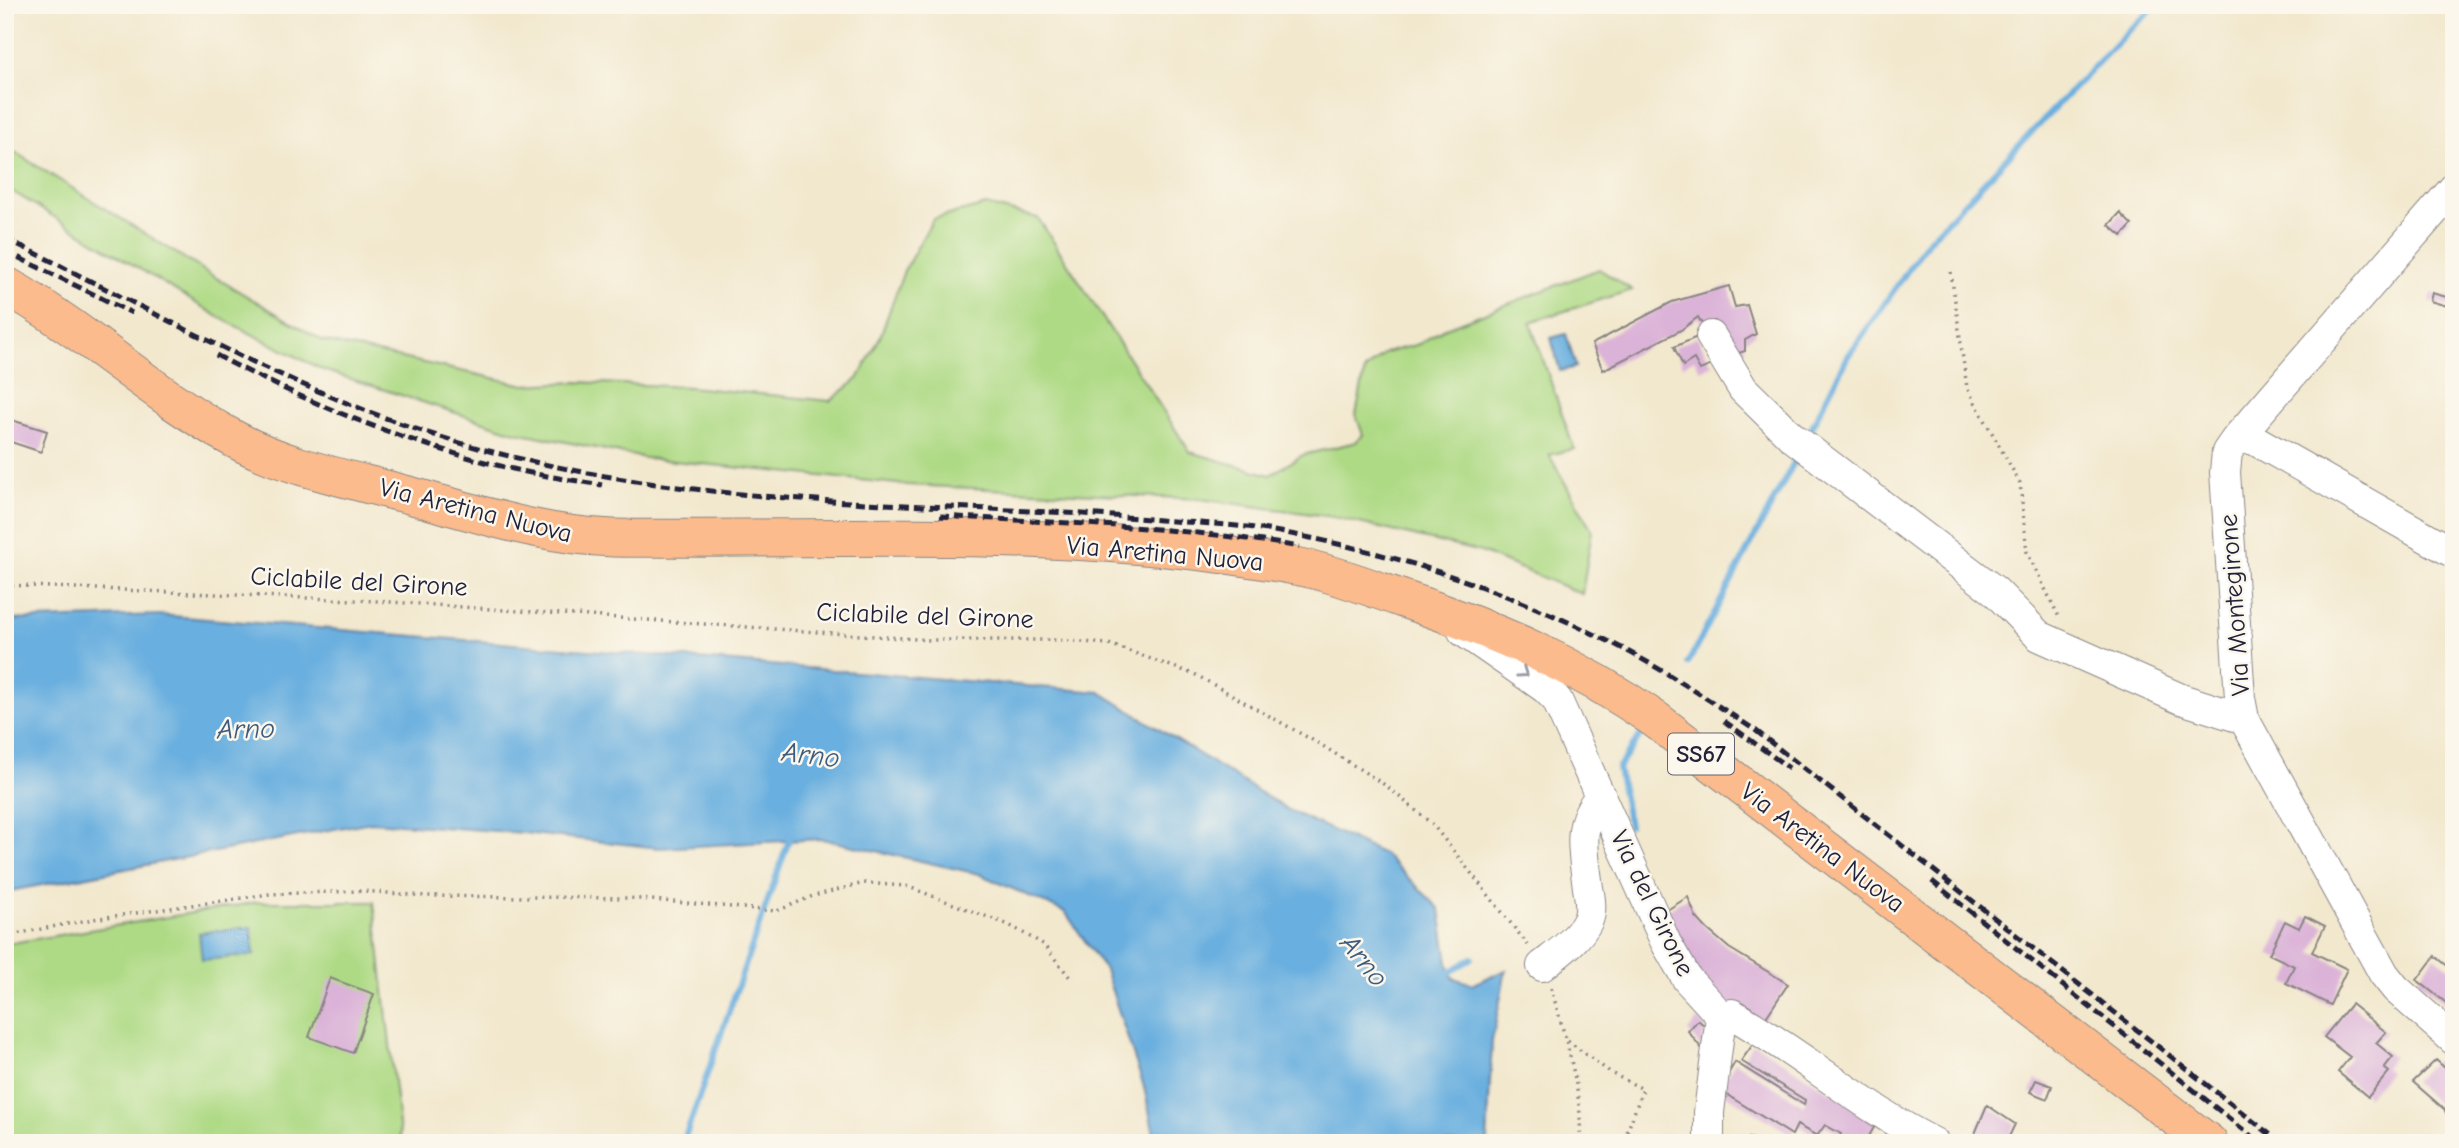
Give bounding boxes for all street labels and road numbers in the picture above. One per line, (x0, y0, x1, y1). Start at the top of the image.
street label: Via Aretina Nuova (376, 473, 575, 549)
street label: Via Montegirone (2214, 513, 2256, 697)
street label: Via Aretina Nuova (1065, 530, 1265, 578)
street label: Ciclabile del Girone (250, 561, 468, 603)
street label: Ciclabile del Girone (816, 597, 1034, 635)
road number: SS67 (1668, 734, 1734, 774)
street label: Via Aretina Nuova (1735, 776, 1910, 919)
street label: Via del Girone (1604, 826, 1700, 981)

